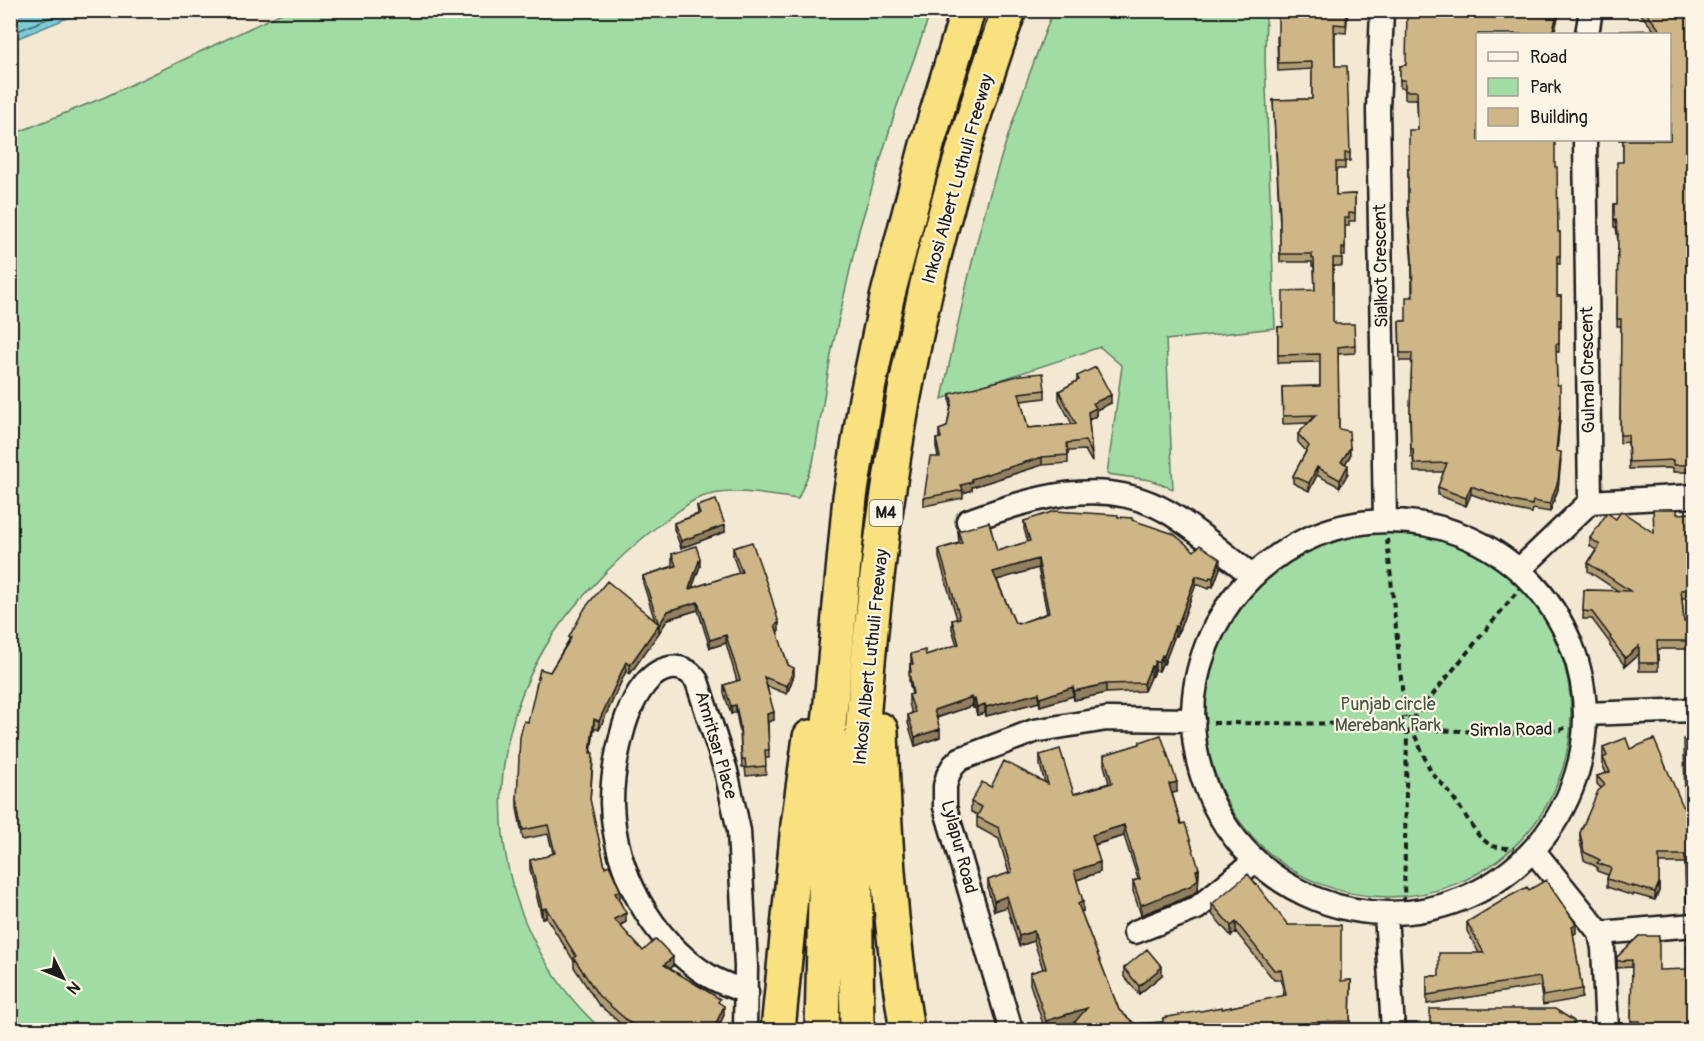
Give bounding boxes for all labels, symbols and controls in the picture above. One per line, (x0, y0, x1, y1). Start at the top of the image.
legend (1476, 33, 1671, 141)
text: Road (1530, 46, 1567, 69)
street label: Inkosi Albert Luthuli Freeway (917, 71, 999, 286)
text: Park (1530, 76, 1562, 99)
text: Building (1530, 106, 1588, 129)
street label: Sialkot Crescent (1368, 203, 1394, 328)
street label: Gulmal Crescent (1575, 306, 1601, 434)
road number: M4 (870, 500, 902, 526)
street label: Inkosi Albert Luthuli Freeway (848, 548, 894, 766)
street label: Amritsar Place (690, 688, 742, 802)
park label: Punjab circle Merebank Park (1335, 693, 1442, 737)
street label: Simla Road (1469, 718, 1553, 742)
street label: Lylapur Road (936, 798, 982, 896)
north arrow (33, 948, 93, 1008)
text: N (62, 977, 84, 998)

